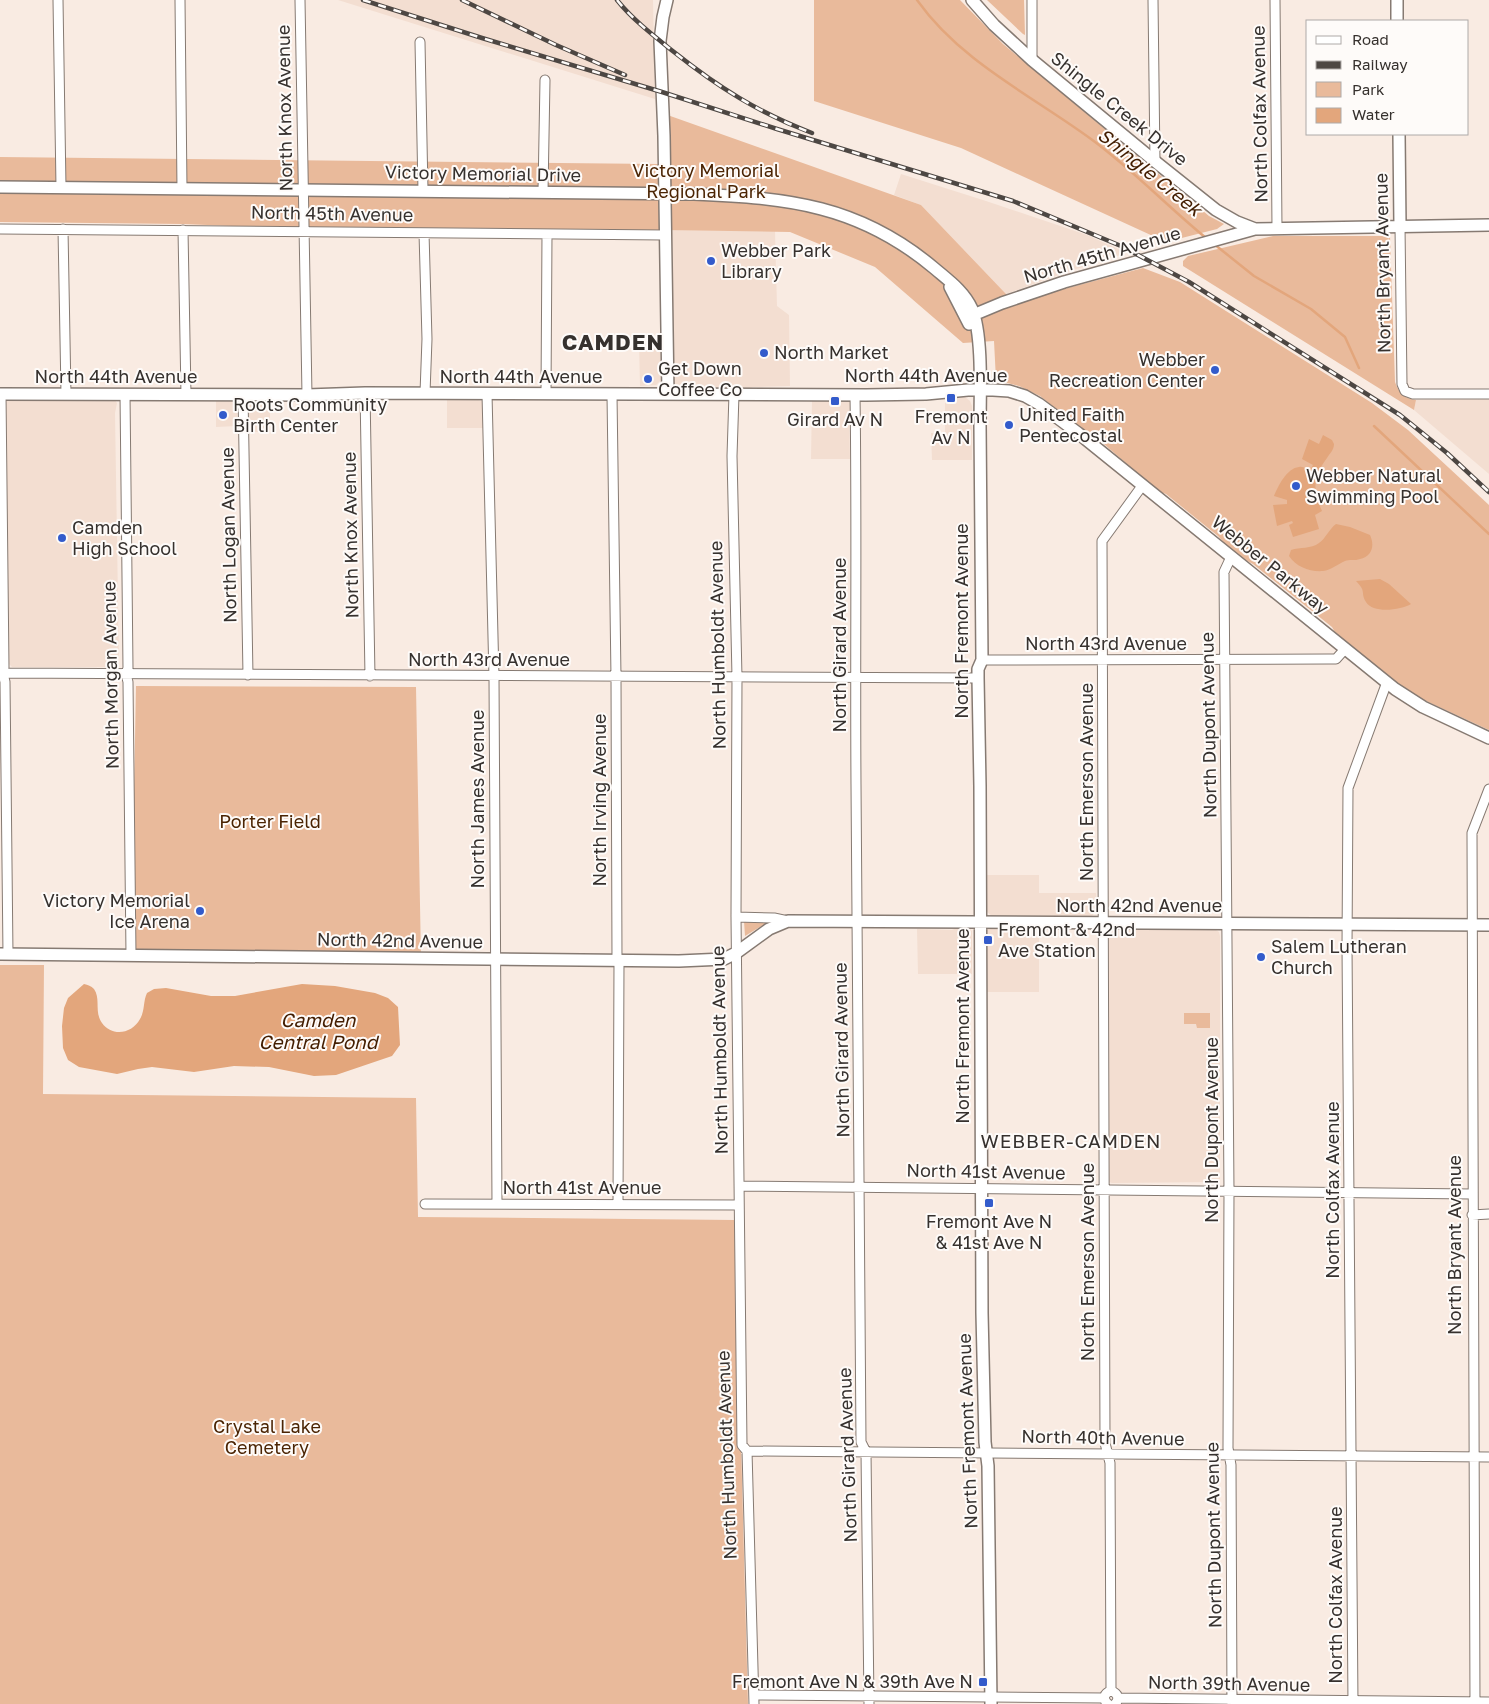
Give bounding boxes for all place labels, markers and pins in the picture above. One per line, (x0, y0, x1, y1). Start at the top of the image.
place label: Webber Park Library (721, 239, 831, 282)
marker: Webber Park Library (705, 255, 717, 267)
place label: North Market (774, 341, 889, 363)
marker: North Market (758, 347, 770, 359)
place label: Webber Recreation Center (1049, 348, 1205, 391)
place label: Get Down Coffee Co (658, 357, 742, 400)
marker: Webber Recreation Center (1209, 364, 1221, 376)
marker: Get Down Coffee Co (642, 373, 654, 385)
marker: Fremont Av N (945, 392, 957, 404)
place label: Roots Community Birth Center (233, 393, 387, 436)
marker: Girard Av N (829, 395, 841, 407)
place label: United Faith Pentecostal (1019, 403, 1125, 446)
place label: Fremont Av N (915, 405, 987, 448)
place label: Girard Av N (787, 408, 883, 430)
marker: Roots Community Birth Center (217, 409, 229, 421)
marker: United Faith Pentecostal (1003, 419, 1015, 431)
place label: Webber Natural Swimming Pool (1306, 464, 1442, 507)
marker: Webber Natural Swimming Pool (1290, 480, 1302, 492)
place label: Camden High School (72, 516, 177, 559)
marker: Camden High School (56, 532, 68, 544)
place label: Victory Memorial Ice Arena (43, 889, 190, 932)
marker: Victory Memorial Ice Arena (194, 905, 206, 917)
place label: Fremont & 42nd Ave Station (998, 918, 1135, 961)
marker: Fremont & 42nd Ave Station (982, 934, 994, 946)
place label: Salem Lutheran Church (1271, 935, 1407, 978)
marker: Salem Lutheran Church (1255, 951, 1267, 963)
marker: Fremont Ave N & 41st Ave N (983, 1197, 995, 1209)
place label: Fremont Ave N & 41st Ave N (926, 1210, 1052, 1253)
place label: Fremont Ave N & 39th Ave N (732, 1670, 973, 1692)
marker: Fremont Ave N & 39th Ave N (977, 1676, 989, 1688)

